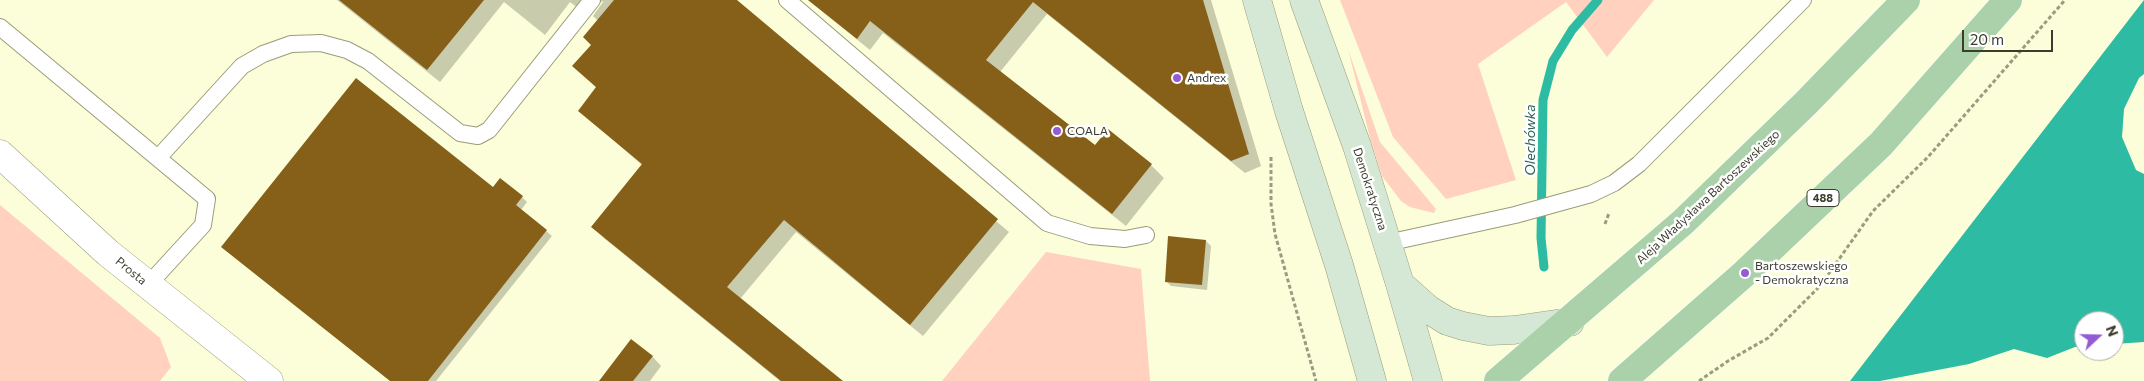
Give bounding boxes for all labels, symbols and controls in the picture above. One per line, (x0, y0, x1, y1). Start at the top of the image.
scale bar (1964, 20, 2055, 52)
text: 20 m (1970, 30, 2004, 48)
place label: Andrex (1187, 71, 1226, 85)
marker: Andrex (1171, 72, 1183, 84)
water label: Olechówka (1522, 104, 1538, 176)
place label: COALA (1067, 124, 1108, 138)
marker: COALA (1051, 125, 1063, 137)
street label: Aleja Władysława Bartoszewskiego (1633, 127, 1783, 267)
street label: Demokratyczna (1350, 146, 1390, 232)
road number: 488 (1807, 190, 1839, 207)
street label: Prosta (113, 254, 149, 288)
place label: Bartoszewskiego - Demokratyczna (1755, 259, 1849, 287)
marker: Bartoszewskiego - Demokratyczna (1739, 267, 1751, 279)
north arrow (2074, 311, 2124, 361)
text: N (2103, 323, 2122, 339)

